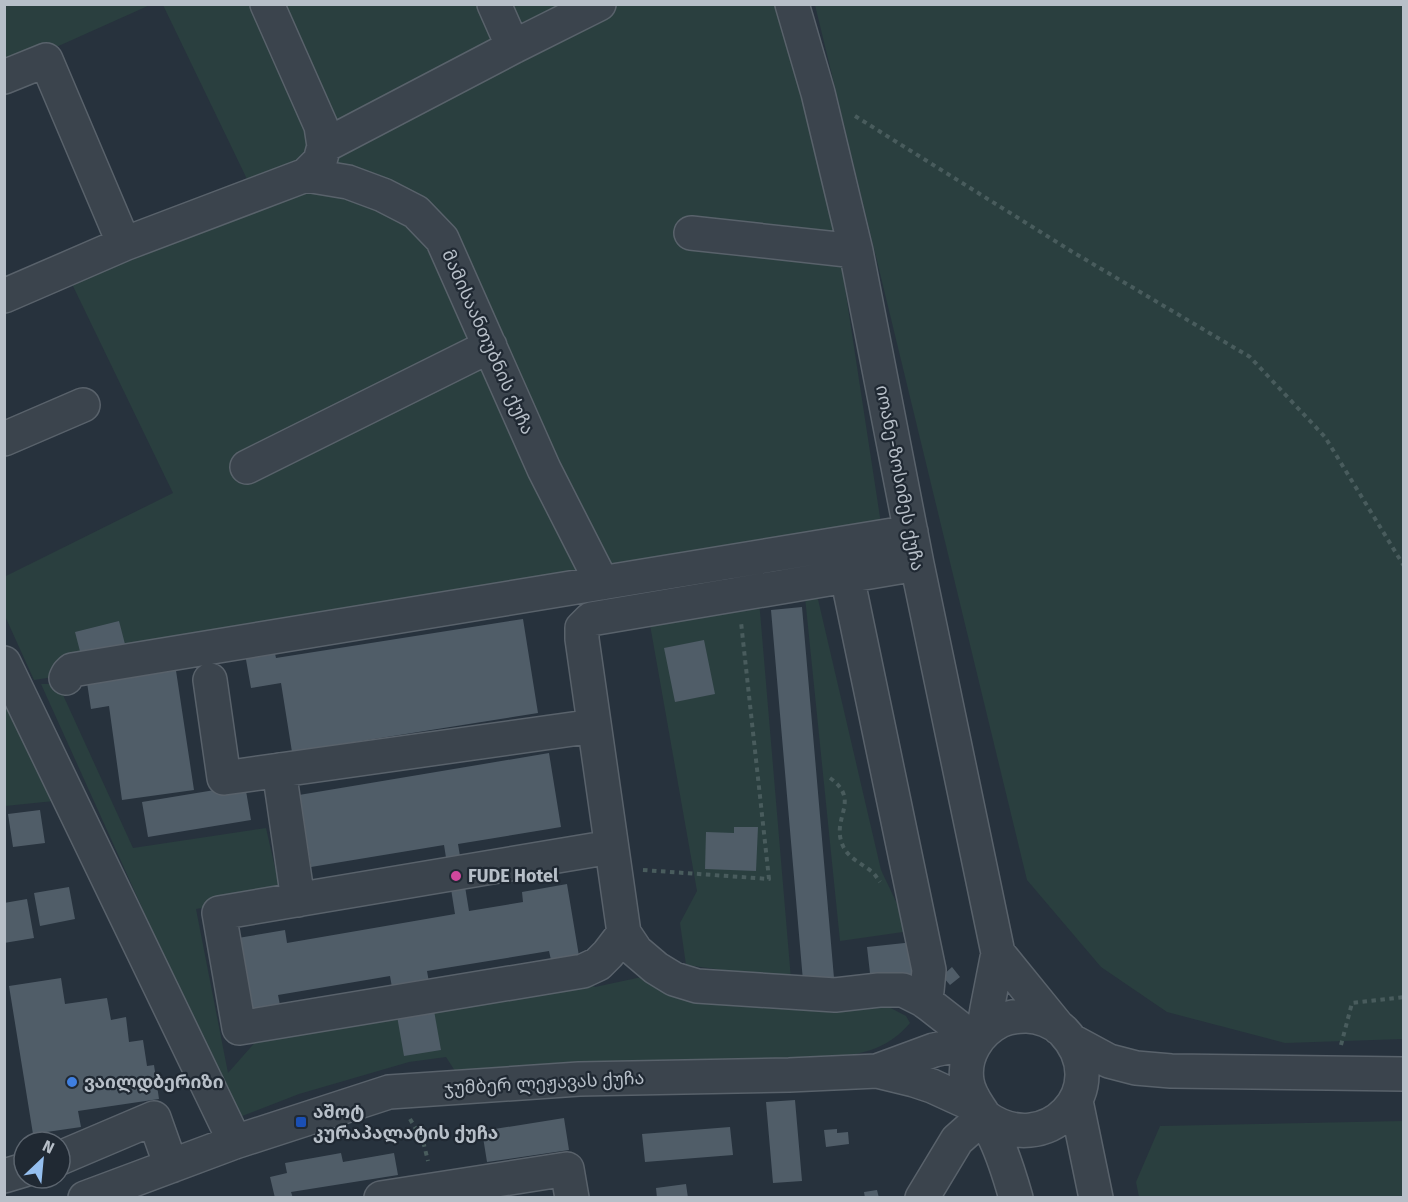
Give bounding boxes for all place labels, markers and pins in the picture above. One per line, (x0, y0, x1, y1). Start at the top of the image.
place label: FUDE Hotel (468, 865, 559, 887)
marker: FUDE Hotel (449, 869, 463, 883)
place label: ვაილდბერიზი (84, 1071, 224, 1093)
marker: ვაილდბერიზი (65, 1075, 79, 1089)
place label: აშოტ კურაპალატის ქუჩა (313, 1101, 498, 1144)
marker: აშოტ კურაპალატის ქუჩა (294, 1115, 308, 1129)

